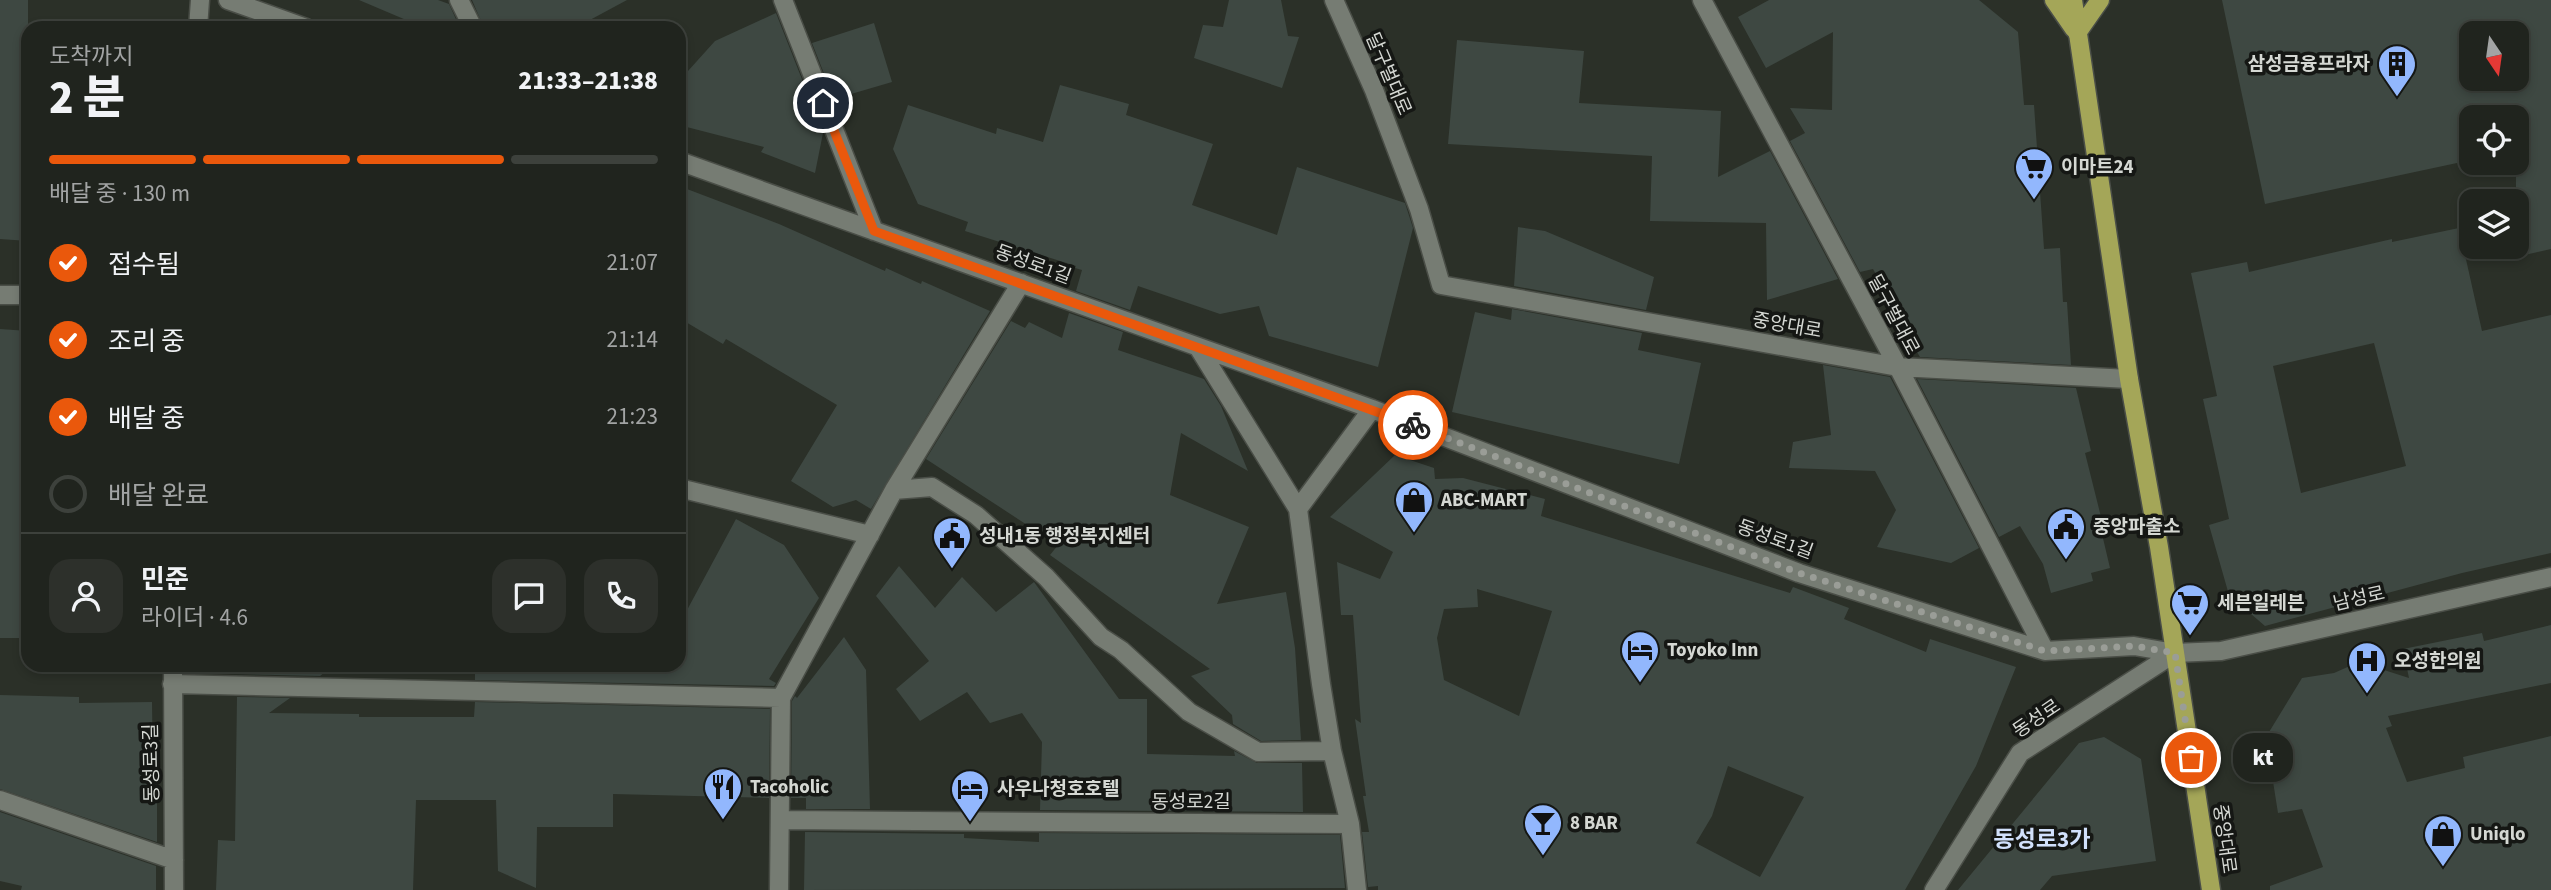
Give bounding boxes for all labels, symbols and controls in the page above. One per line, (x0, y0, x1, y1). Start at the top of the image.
north arrow (2459, 21, 2529, 91)
map controls (2459, 21, 2529, 259)
street label: 달구벌대로 (1358, 28, 1418, 120)
text: 도착까지 (49, 40, 134, 73)
building icon: 삼성금융프라자 (2376, 43, 2418, 98)
place label: 삼성금융프라자 (2248, 51, 2371, 78)
text: 21:33–21:38 (518, 62, 658, 99)
text: 2 분 (49, 66, 125, 131)
pin (793, 73, 853, 133)
icon: home (804, 84, 842, 122)
button: locate (2459, 105, 2529, 175)
supermarket icon: 이마트24 (2013, 146, 2055, 201)
place label: 이마트24 (2061, 154, 2134, 181)
text: 배달 중 · 130 m (49, 177, 190, 210)
button: layers (2459, 189, 2529, 259)
street label: 동성로1길 (991, 239, 1075, 291)
icon: check (49, 244, 87, 282)
text: 접수됨 (108, 246, 180, 283)
text: 21:07 (607, 246, 658, 279)
street label: 달구벌대로 (1861, 270, 1925, 360)
street label: 중앙대로 (1750, 307, 1824, 345)
icon: check (49, 321, 87, 359)
text: 조리 중 (108, 323, 185, 360)
text: 21:14 (607, 323, 658, 356)
courier (1378, 390, 1448, 460)
icon: check (49, 398, 87, 436)
text: 배달 중 (108, 400, 185, 437)
text: 21:23 (607, 400, 658, 433)
icon: bike (1394, 406, 1432, 444)
text: 배달 완료 (108, 477, 209, 514)
shop icon: ABC-MART (1393, 479, 1435, 534)
place label: ABC-MART (1440, 487, 1528, 514)
public building icon: 중앙파출소 (2045, 506, 2087, 561)
street label: 동성로1길 (1733, 514, 1817, 566)
place label: 중앙파출소 (2093, 514, 2180, 541)
public building icon: 성내1동 행정복지센터 (931, 515, 973, 570)
place label: 성내1동 행정복지센터 (979, 523, 1150, 550)
button: person (49, 559, 123, 633)
button: chat (492, 559, 566, 633)
button: phone (584, 559, 658, 633)
text: 민준 (141, 561, 189, 598)
street label: 남성로 (2330, 580, 2388, 618)
supermarket icon: 세븐일레븐 (2169, 582, 2211, 637)
place label: 세븐일레븐 (2217, 590, 2304, 617)
text: 라이더 · 4.6 (141, 601, 248, 634)
hotel icon: Toyoko Inn (1619, 629, 1661, 684)
place label: Toyoko Inn (1667, 637, 1758, 664)
hospital icon: 오성한의원 (2346, 640, 2388, 695)
place label: 오성한의원 (2394, 648, 2481, 675)
street label: 동성로 (2008, 693, 2066, 745)
street label: 동성로3길 (138, 723, 166, 803)
pin (2161, 728, 2221, 788)
callout: kt (2233, 734, 2292, 782)
icon: bag (2172, 739, 2210, 777)
text: kt (2253, 741, 2273, 774)
restaurant icon: Tacoholic (702, 766, 744, 821)
hotel icon: 사우나청호호텔 (949, 768, 991, 823)
place label: Tacoholic (750, 774, 829, 801)
place label: 사우나청호호텔 (997, 776, 1119, 803)
street label: 동성로2길 (1151, 789, 1231, 816)
bar icon: 8 BAR (1522, 802, 1564, 857)
street label: 중앙대로 (2206, 803, 2242, 875)
place label: 8 BAR (1570, 810, 1618, 837)
shop icon: Uniqlo (2422, 813, 2464, 868)
place label: Uniqlo (2470, 821, 2526, 848)
district label: 동성로3가 (1994, 823, 2090, 856)

